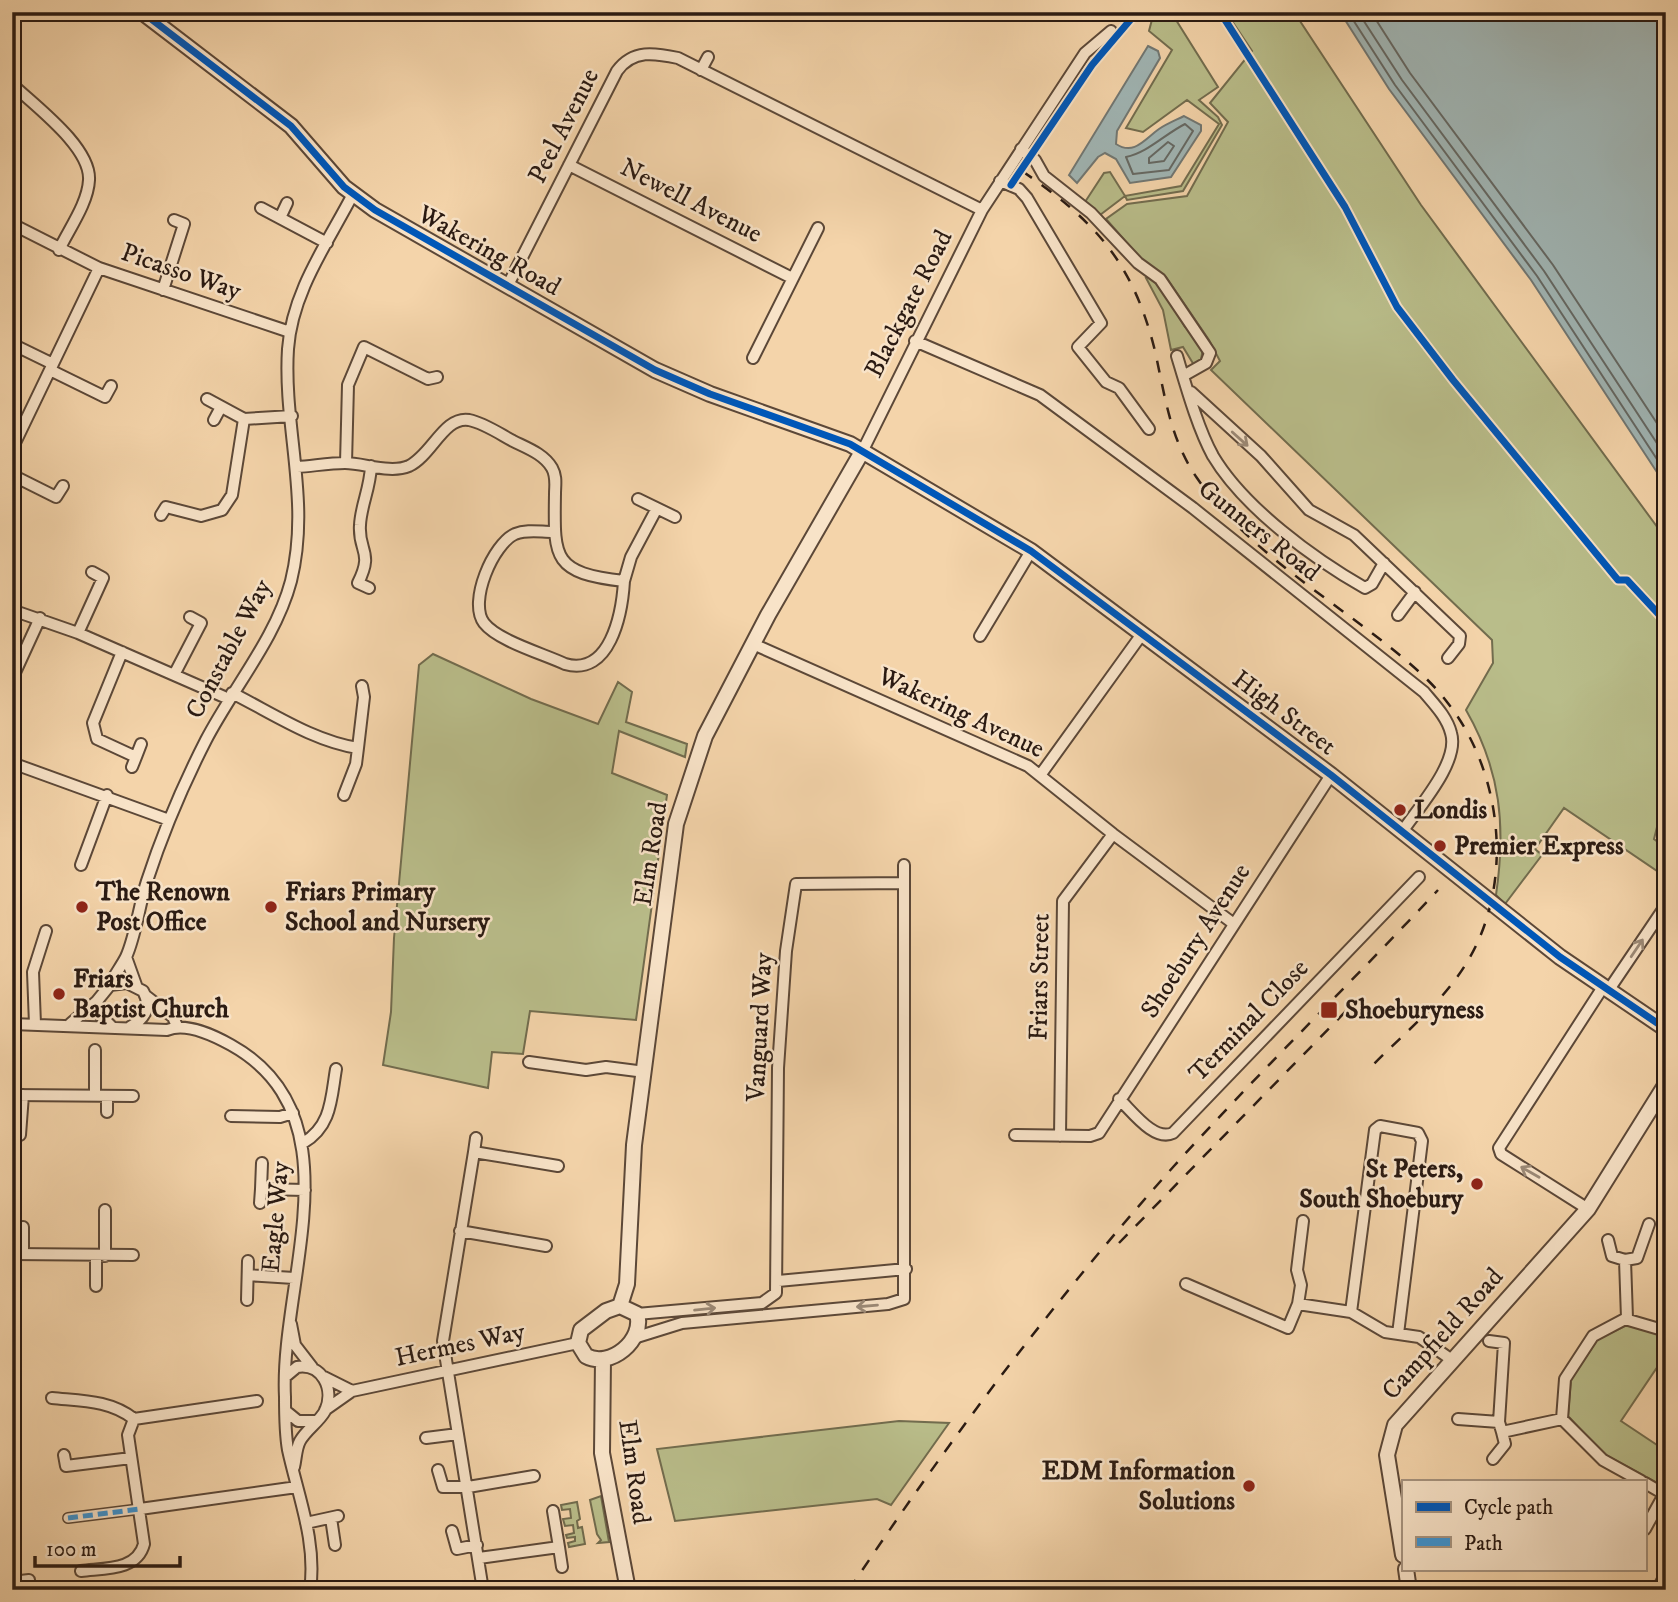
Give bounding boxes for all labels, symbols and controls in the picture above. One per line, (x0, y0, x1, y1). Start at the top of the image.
street label: Peel Avenue (521, 63, 607, 189)
street label: Newell Avenue (614, 151, 768, 251)
street label: Wakering Road (411, 198, 566, 304)
street label: Blackgate Road (858, 225, 960, 383)
street label: Picasso Way (116, 236, 246, 308)
one-way arrow (1231, 431, 1249, 447)
street label: Gunners Road (1191, 473, 1327, 589)
street label: Constable Way (178, 573, 280, 724)
street label: Wakering Avenue (872, 660, 1049, 766)
street label: High Street (1225, 663, 1343, 763)
place label: Londis (1414, 794, 1488, 827)
street label: Elm Road (626, 799, 676, 909)
marker: Londis (1392, 802, 1408, 818)
place label: Premier Express (1454, 830, 1624, 863)
marker: Premier Express (1432, 838, 1448, 854)
street label: Shoebury Avenue (1134, 857, 1258, 1025)
place label: The Renown Post Office (95, 876, 230, 939)
place label: Friars Primary School and Nursery (285, 876, 490, 939)
marker: The Renown Post Office (74, 899, 90, 915)
marker: Friars Primary School and Nursery (263, 899, 279, 915)
street label: Friars Street (1022, 913, 1058, 1041)
one-way arrow (1630, 939, 1644, 958)
street label: Vanguard Way (740, 951, 780, 1103)
street label: Terminal Close (1182, 952, 1316, 1090)
place label: Friars Baptist Church (73, 963, 229, 1026)
marker: Friars Baptist Church (51, 986, 67, 1002)
place label: Shoeburyness (1345, 994, 1484, 1027)
marker: Shoeburyness (1319, 1000, 1339, 1020)
place label: St Peters, South Shoebury (1299, 1153, 1464, 1216)
street label: Eagle Way (255, 1159, 297, 1274)
one-way arrow (1521, 1164, 1541, 1178)
marker: St Peters, South Shoebury (1469, 1176, 1485, 1192)
street label: Campfield Road (1375, 1261, 1511, 1407)
one-way arrow (857, 1300, 879, 1313)
one-way arrow (693, 1302, 716, 1315)
street label: Hermes Way (392, 1315, 529, 1375)
street label: Elm Road (610, 1418, 658, 1526)
place label: EDM Information Solutions (1042, 1455, 1235, 1518)
marker: EDM Information Solutions (1241, 1478, 1257, 1494)
legend (1402, 1480, 1646, 1570)
text: Cycle path (1464, 1495, 1553, 1521)
scale bar (35, 1525, 180, 1569)
text: Path (1464, 1531, 1503, 1557)
text: 100 m (46, 1537, 97, 1563)

